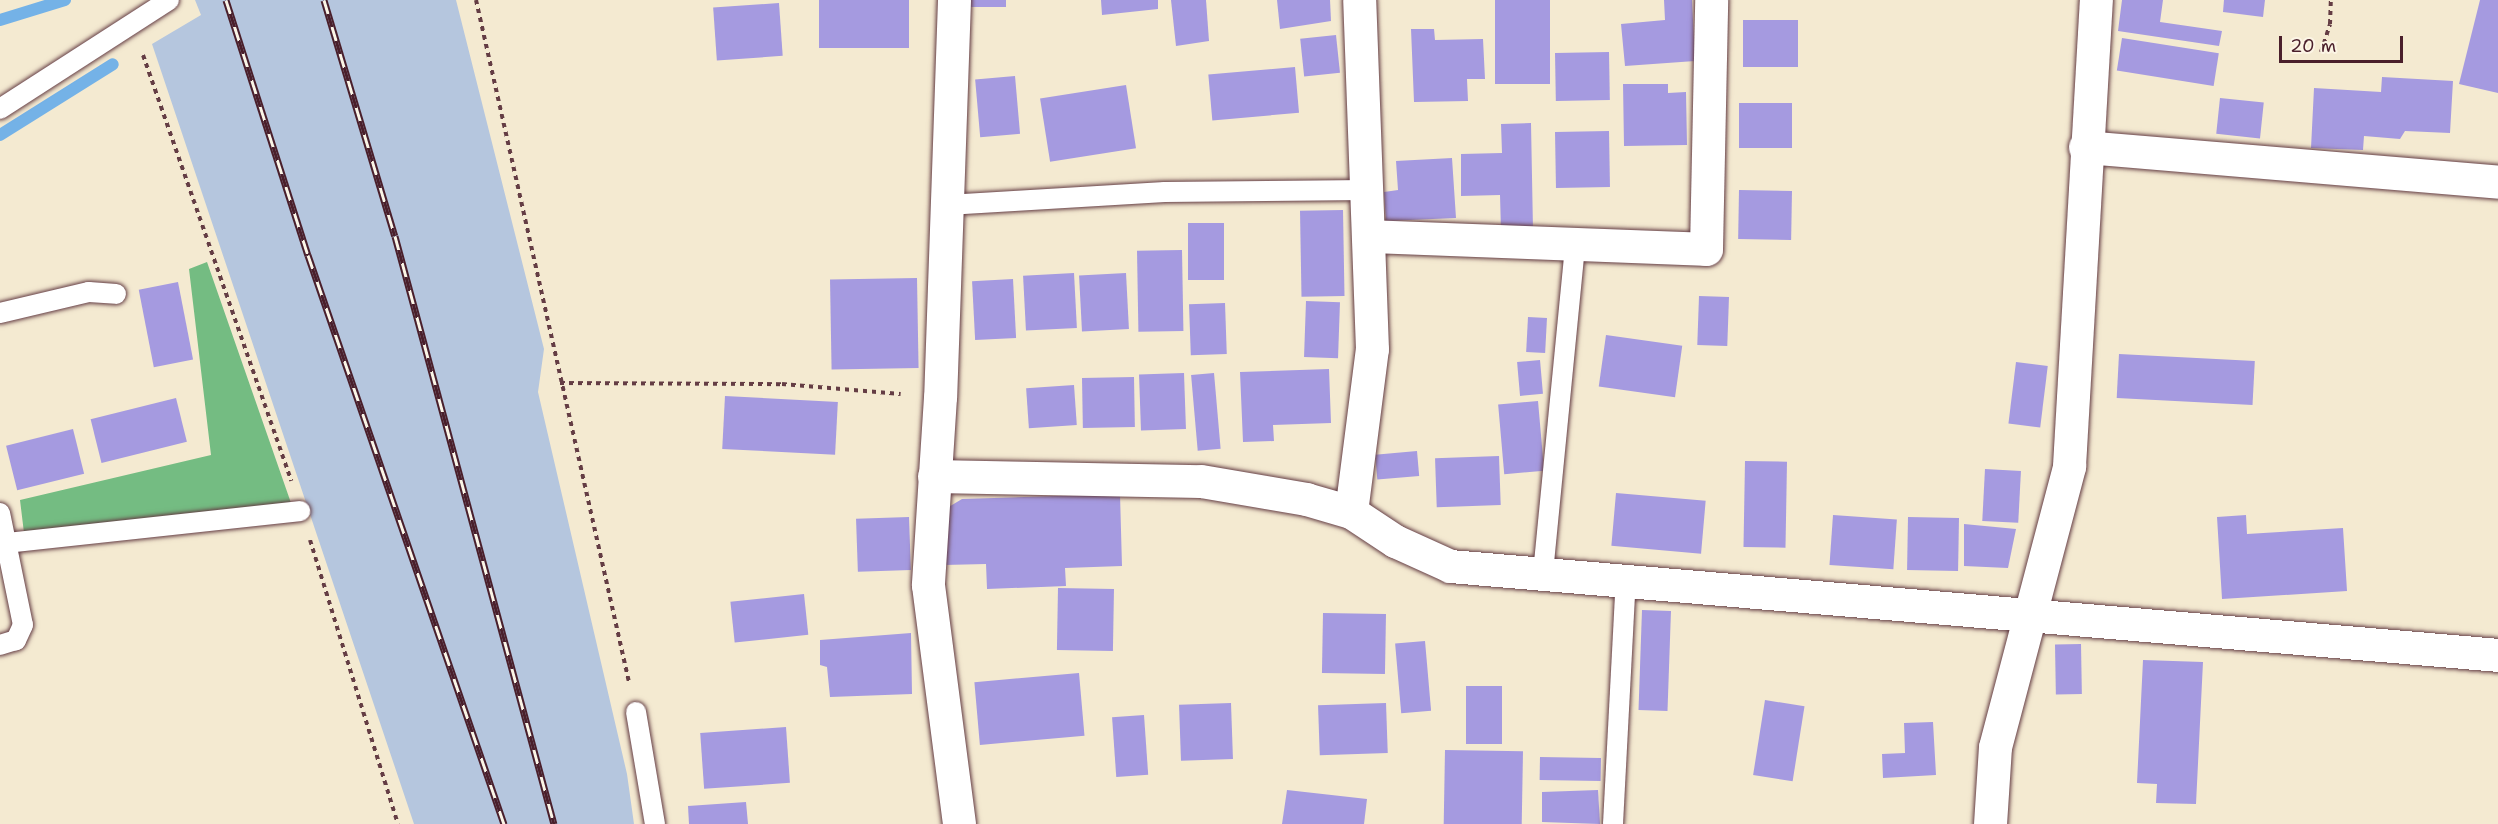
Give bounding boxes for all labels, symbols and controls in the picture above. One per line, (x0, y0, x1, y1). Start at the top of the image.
scale bar (2282, 24, 2406, 62)
text: 20 m (2290, 34, 2336, 58)

